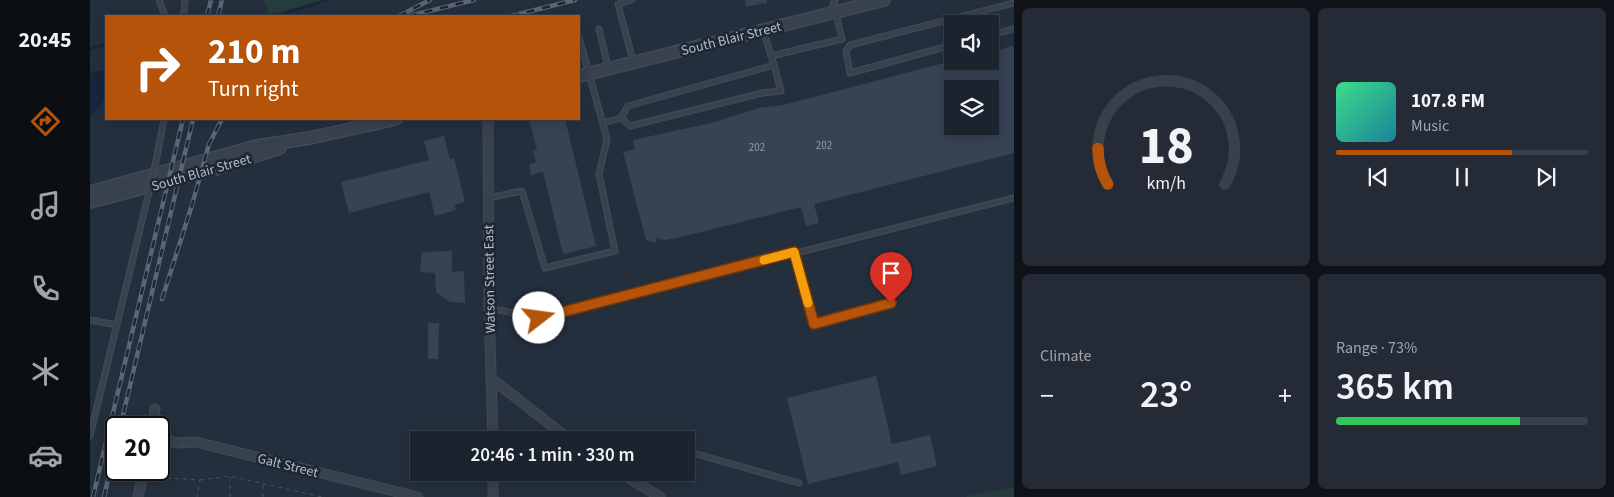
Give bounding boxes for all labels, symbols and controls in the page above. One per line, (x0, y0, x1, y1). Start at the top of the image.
map controls (944, 15, 999, 135)
button: sound (944, 15, 999, 70)
street label: South Blair Street (679, 17, 784, 61)
text: 20:45 (18, 24, 72, 56)
text: 210 m (208, 27, 300, 77)
icon: right (125, 35, 190, 100)
text: Turn right (208, 73, 298, 105)
button: layers (944, 80, 999, 135)
text: 107.8 FM (1411, 88, 1485, 115)
icon: directions (28, 104, 63, 139)
text: 18 (1139, 110, 1193, 184)
text: Music (1411, 115, 1449, 137)
house number: 202 (816, 138, 832, 153)
house number: 202 (749, 140, 765, 155)
street label: South Blair Street (149, 149, 254, 197)
icon: previous (1364, 163, 1392, 191)
icon: pause (1448, 163, 1476, 191)
icon: next (1532, 163, 1560, 191)
text: km/h (1146, 171, 1186, 196)
icon: music (28, 188, 63, 223)
street label: Watson Street East (479, 224, 501, 334)
pin (870, 252, 912, 303)
icon: arrive (877, 259, 905, 287)
icon: phone (28, 271, 63, 306)
position arrow (512, 291, 564, 343)
text: Range · 73% (1336, 337, 1417, 359)
text: Climate (1040, 345, 1091, 367)
icon: climate (28, 354, 63, 389)
text: 365 km (1336, 360, 1454, 414)
text: 23° (1140, 368, 1192, 422)
text: − (1040, 376, 1054, 416)
text: + (1278, 376, 1292, 416)
speed limit sign: 20 (105, 416, 170, 481)
icon: car (28, 438, 63, 473)
text: 20:46 · 1 min · 330 m (470, 442, 635, 469)
street label: Galt Street (255, 449, 320, 483)

